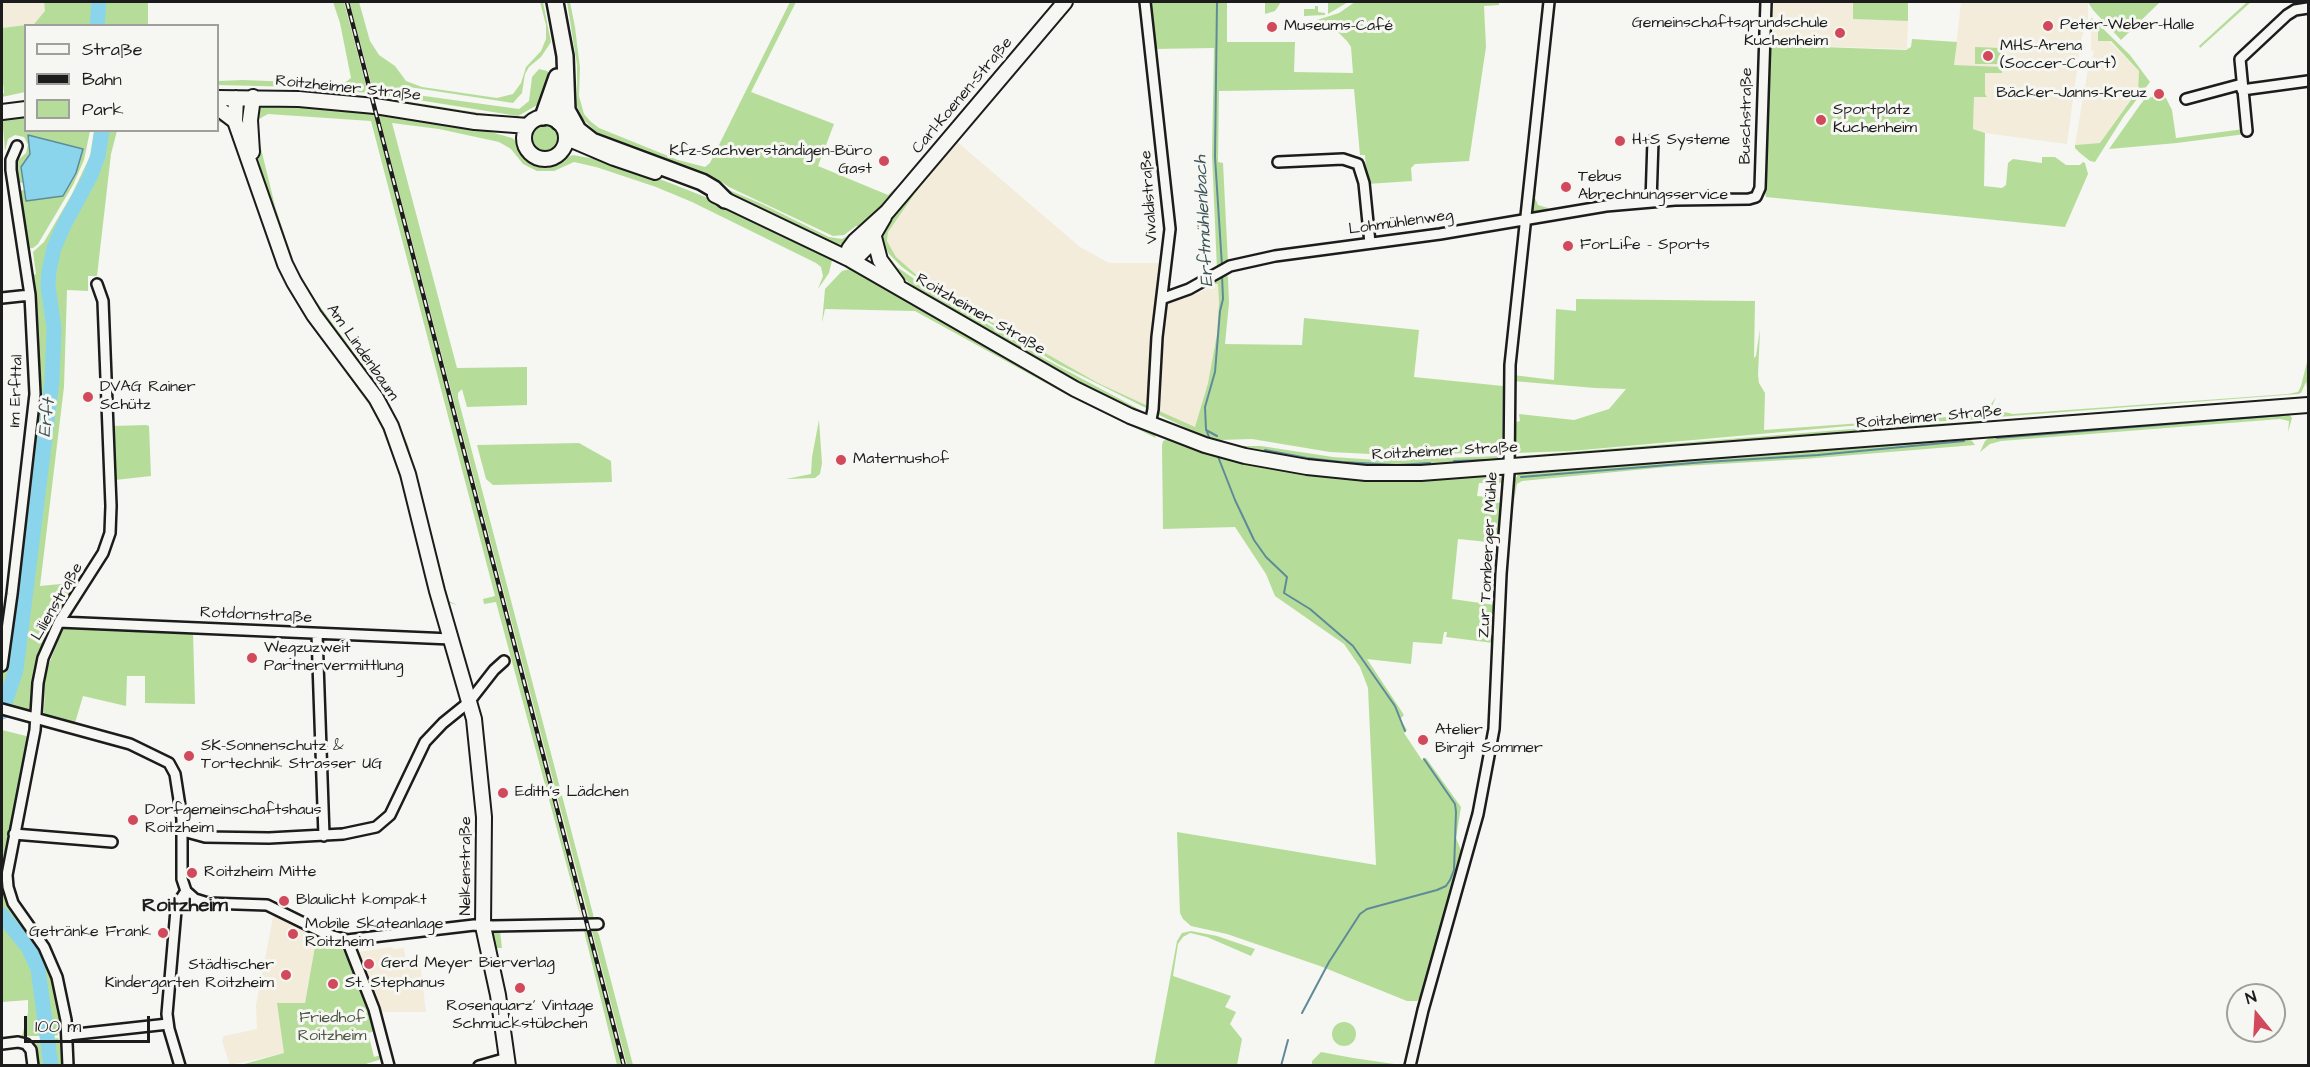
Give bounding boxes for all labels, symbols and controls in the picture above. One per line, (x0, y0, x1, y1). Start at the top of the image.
place label: Gemeinschaftsgrundschule Kuchenheim (1632, 14, 1828, 52)
place label: Peter-Weber-Halle (2060, 16, 2194, 36)
place label: Museums-Café (1284, 17, 1393, 37)
marker: Peter-Weber-Halle (2041, 19, 2055, 33)
marker: Museums-Café (1265, 20, 1279, 34)
legend (24, 24, 219, 132)
marker: Gemeinschaftsgrundschule Kuchenheim (1833, 26, 1847, 40)
street label: Carl-Koenen-Straße (909, 34, 1017, 158)
text: Straße (82, 37, 142, 62)
place label: MHS-Arena (Soccer-Court) (2000, 37, 2116, 75)
marker: MHS-Arena (Soccer-Court) (1981, 49, 1995, 63)
text: Bahn (82, 67, 122, 92)
street label: Buschstraße (1737, 67, 1757, 165)
street label: Roitzheimer Straße (274, 72, 422, 106)
place label: Bäcker-Janns-Kreuz (1996, 84, 2147, 104)
marker: Bäcker-Janns-Kreuz (2152, 87, 2166, 101)
text: Park (82, 97, 124, 122)
place label: Sportplatz Kuchenheim (1833, 101, 1917, 139)
marker: Sportplatz Kuchenheim (1814, 113, 1828, 127)
place label: H+S Systeme (1632, 131, 1730, 151)
marker: H+S Systeme (1613, 134, 1627, 148)
place label: Kfz-Sachverständigen-Büro Gast (669, 142, 872, 180)
street label: Vivaldistraße (1137, 150, 1163, 244)
marker: Kfz-Sachverständigen-Büro Gast (877, 154, 891, 168)
water label: Erftmühlenbach (1191, 155, 1219, 287)
place label: Tebus Abrechnungsservice (1578, 168, 1728, 206)
marker: Tebus Abrechnungsservice (1559, 180, 1573, 194)
street label: Lohmühlenweg (1347, 206, 1455, 240)
place label: ForLife - Sports (1580, 236, 1710, 256)
marker: ForLife - Sports (1561, 239, 1575, 253)
street label: Roitzheimer Straße (912, 270, 1048, 360)
street label: Am Lindenbaum (322, 301, 402, 405)
street label: Im Erfttal (6, 354, 28, 428)
place label: DVAG Rainer Schütz (100, 378, 196, 416)
marker: DVAG Rainer Schütz (81, 390, 95, 404)
water label: Erft (35, 398, 61, 438)
street label: Roitzheimer Straße (1855, 402, 2003, 434)
street label: Roitzheimer Straße (1371, 439, 1519, 465)
place label: Maternushof (853, 450, 949, 470)
marker: Maternushof (834, 453, 848, 467)
street label: Zur Tomberger Mühle (1475, 471, 1503, 639)
street label: Lilienstraße (28, 560, 88, 644)
street label: Rotdornstraße (199, 603, 313, 629)
place label: Wegzuzweit Partnervermittlung (264, 639, 404, 677)
marker: Wegzuzweit Partnervermittlung (245, 651, 259, 665)
place label: Atelier Birgit Sommer (1435, 721, 1543, 759)
marker: Atelier Birgit Sommer (1416, 733, 1430, 747)
place label: SK-Sonnenschutz & Tortechnik Strasser UG (201, 737, 382, 775)
marker: SK-Sonnenschutz & Tortechnik Strasser UG (182, 749, 196, 763)
place label: Edith’s Lädchen (515, 783, 629, 803)
marker: Edith’s Lädchen (496, 786, 510, 800)
place label: Dorfgemeinschaftshaus Roitzheim (145, 801, 322, 839)
marker: Dorfgemeinschaftshaus Roitzheim (126, 813, 140, 827)
street label: Nelkenstraße (457, 816, 477, 916)
place label: Roitzheim Mitte (204, 863, 316, 883)
marker: Roitzheim Mitte (185, 866, 199, 880)
place label: Blaulicht kompakt (296, 891, 427, 911)
marker: Blaulicht kompakt (277, 894, 291, 908)
district label: Roitzheim (142, 895, 228, 919)
place label: Mobile Skateanlage Roitzheim (305, 915, 443, 953)
place label: Getränke Frank (29, 923, 151, 943)
marker: Getränke Frank (156, 926, 170, 940)
marker: Mobile Skateanlage Roitzheim (286, 927, 300, 941)
place label: Gerd Meyer Bierverlag (381, 954, 555, 974)
place label: Städtischer Kindergarten Roitzheim (105, 956, 274, 994)
marker: Gerd Meyer Bierverlag (362, 957, 376, 971)
marker: Städtischer Kindergarten Roitzheim (279, 968, 293, 982)
place label: St. Stephanus (345, 974, 445, 994)
marker: St. Stephanus (326, 977, 340, 991)
marker: Rosenquarz’ Vintage Schmuckstübchen (513, 981, 527, 995)
north arrow (2226, 983, 2286, 1043)
text: N (2243, 986, 2259, 1010)
place label: Rosenquarz’ Vintage Schmuckstübchen (446, 997, 594, 1035)
scale bar (27, 1004, 153, 1042)
park label: Friedhof Roitzheim (298, 1009, 366, 1047)
text: 100 m (35, 1014, 81, 1039)

